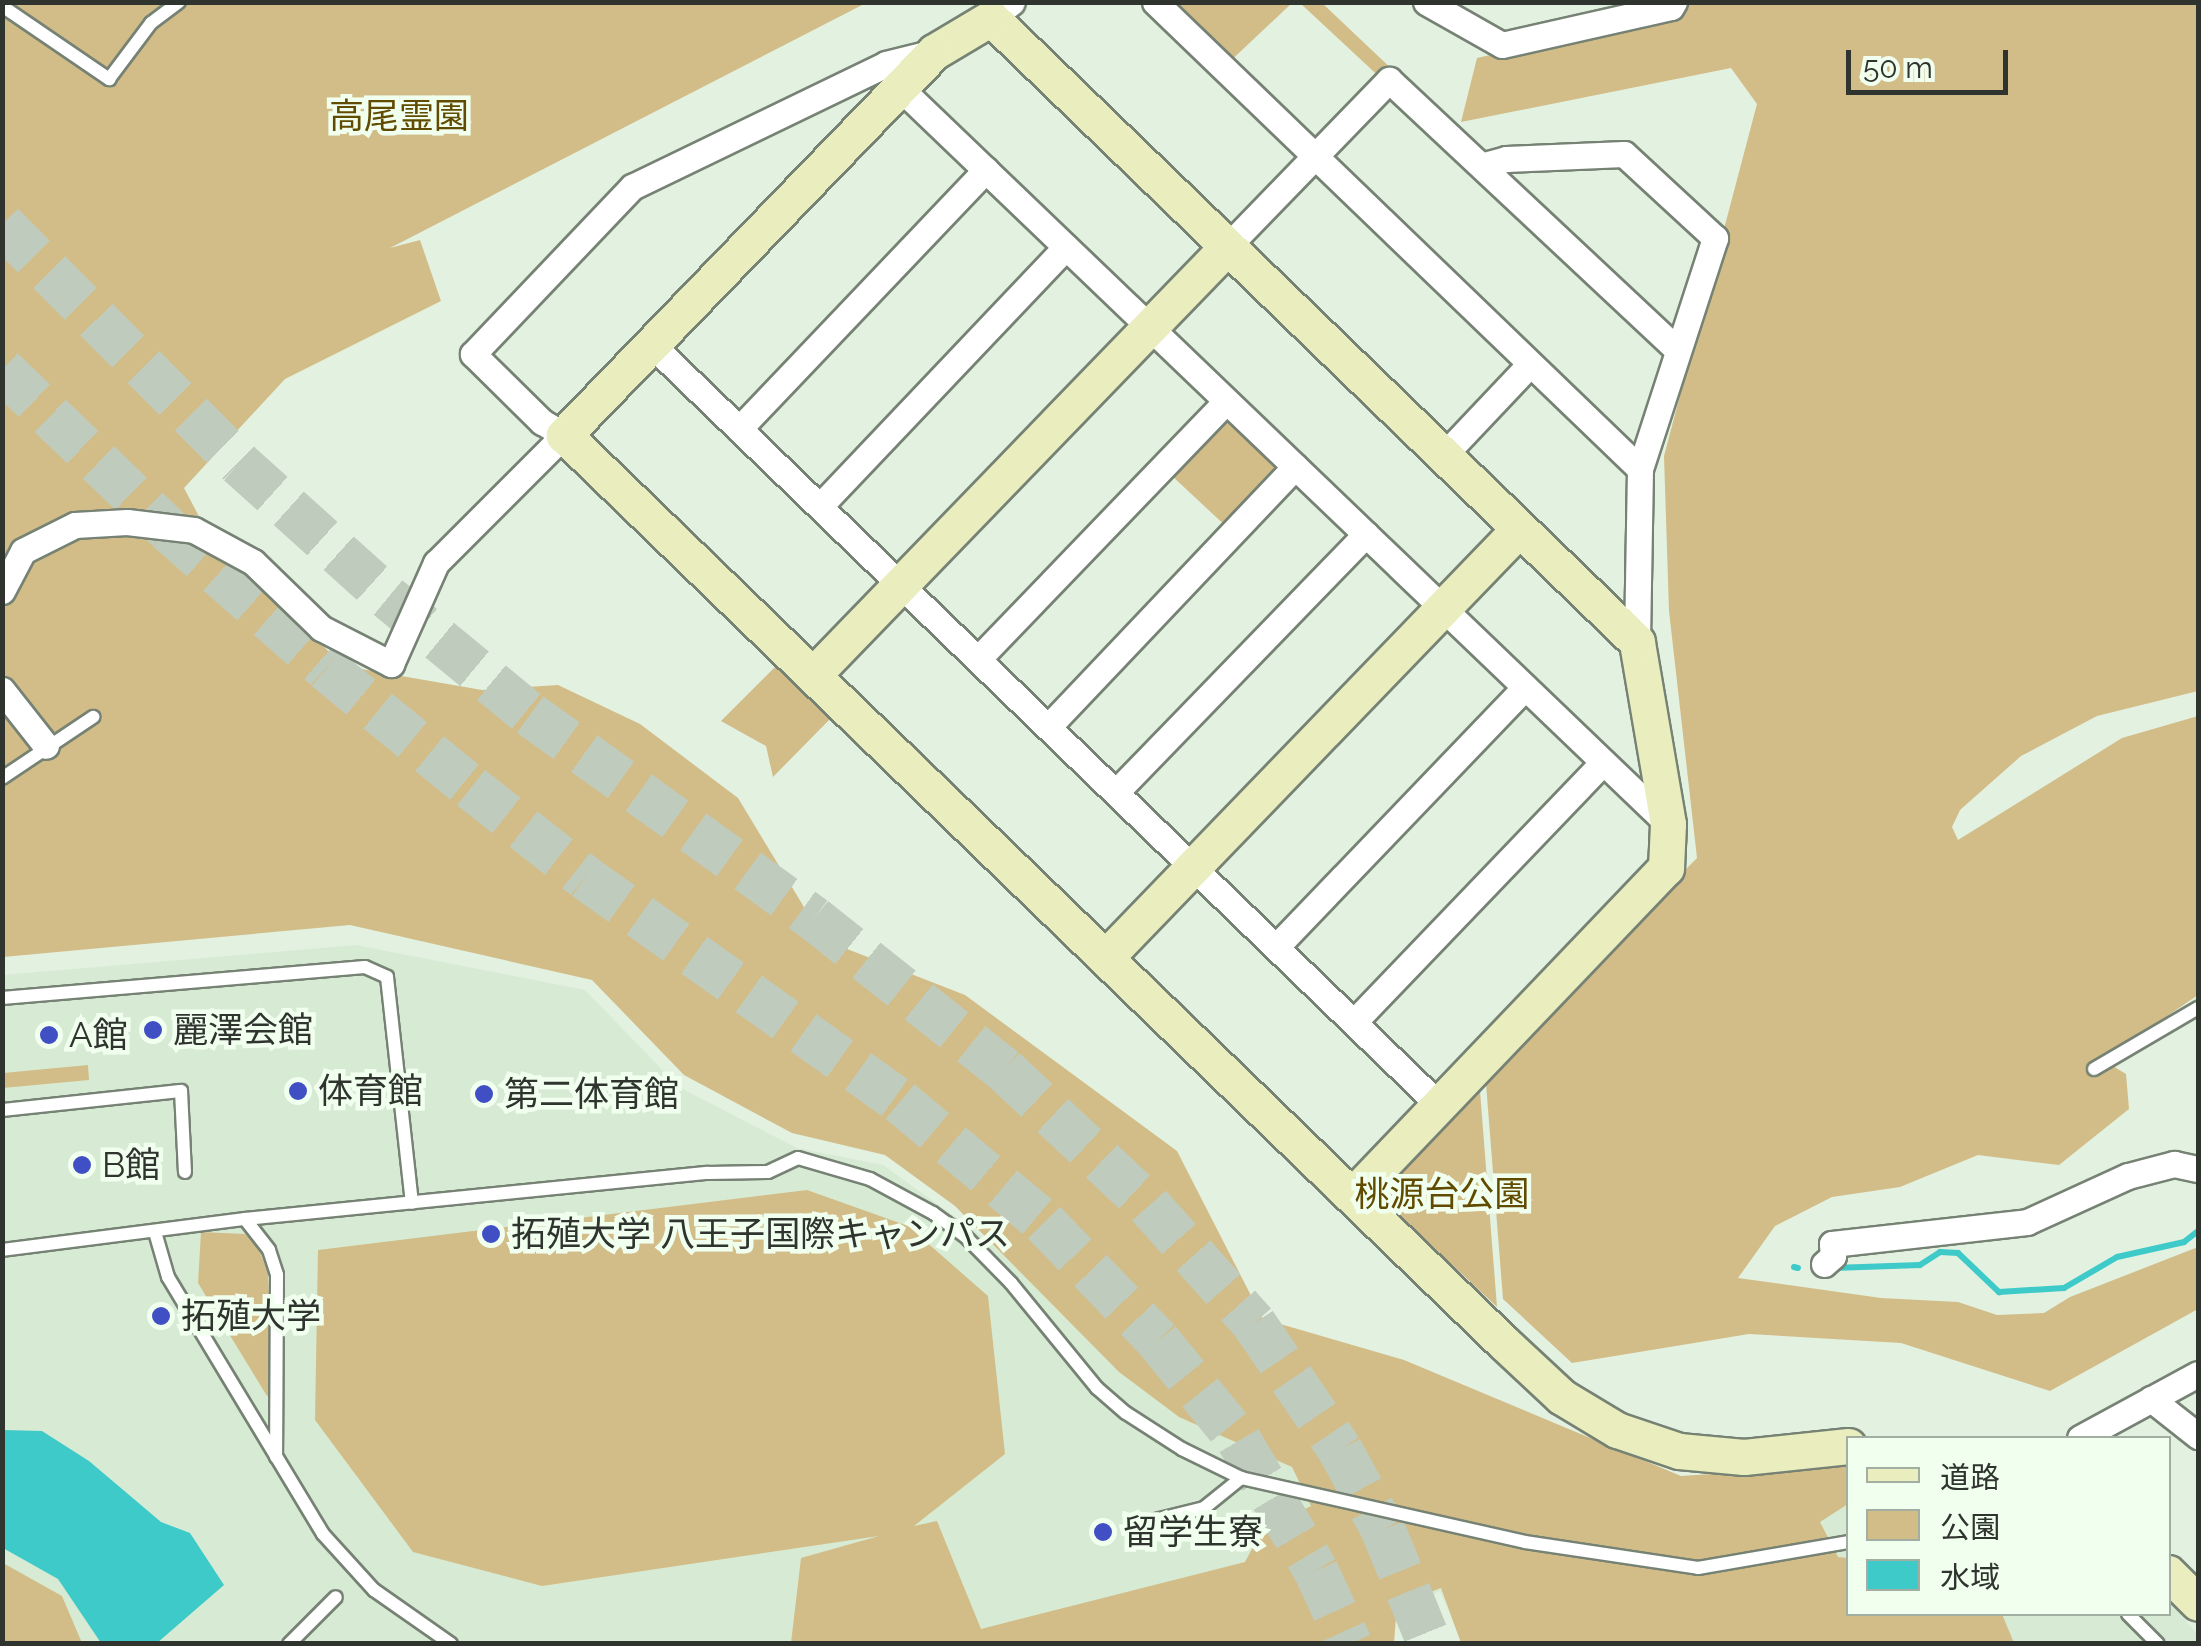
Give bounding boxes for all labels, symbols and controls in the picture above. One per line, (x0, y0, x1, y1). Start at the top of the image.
scale bar (1851, 30, 2014, 92)
text: 50 m (1863, 50, 1933, 85)
park label: 高尾霊園 (329, 95, 469, 137)
place label: 麗澤会館 (173, 1009, 313, 1051)
place label: A館 (69, 1014, 128, 1056)
marker: 麗澤会館 (142, 1019, 164, 1041)
marker: A館 (38, 1024, 60, 1046)
place label: 体育館 (318, 1070, 423, 1112)
place label: 第二体育館 (504, 1073, 679, 1115)
marker: 体育館 (287, 1080, 309, 1102)
marker: 第二体育館 (473, 1083, 495, 1105)
place label: B館 (102, 1144, 160, 1186)
marker: B館 (71, 1154, 93, 1176)
park label: 桃源台公園 (1355, 1173, 1529, 1215)
place label: 拓殖大学 八王子国際キャンパス (511, 1213, 1010, 1255)
marker: 拓殖大学 八王子国際キャンパス (480, 1223, 502, 1245)
place label: 拓殖大学 (181, 1295, 321, 1337)
marker: 拓殖大学 (150, 1305, 172, 1327)
legend (1846, 1436, 2171, 1616)
text: 道路 (1940, 1460, 2000, 1495)
text: 公園 (1940, 1510, 2000, 1545)
place label: 留学生寮 (1123, 1511, 1263, 1553)
marker: 留学生寮 (1092, 1521, 1114, 1543)
text: 水域 (1940, 1560, 2000, 1595)

